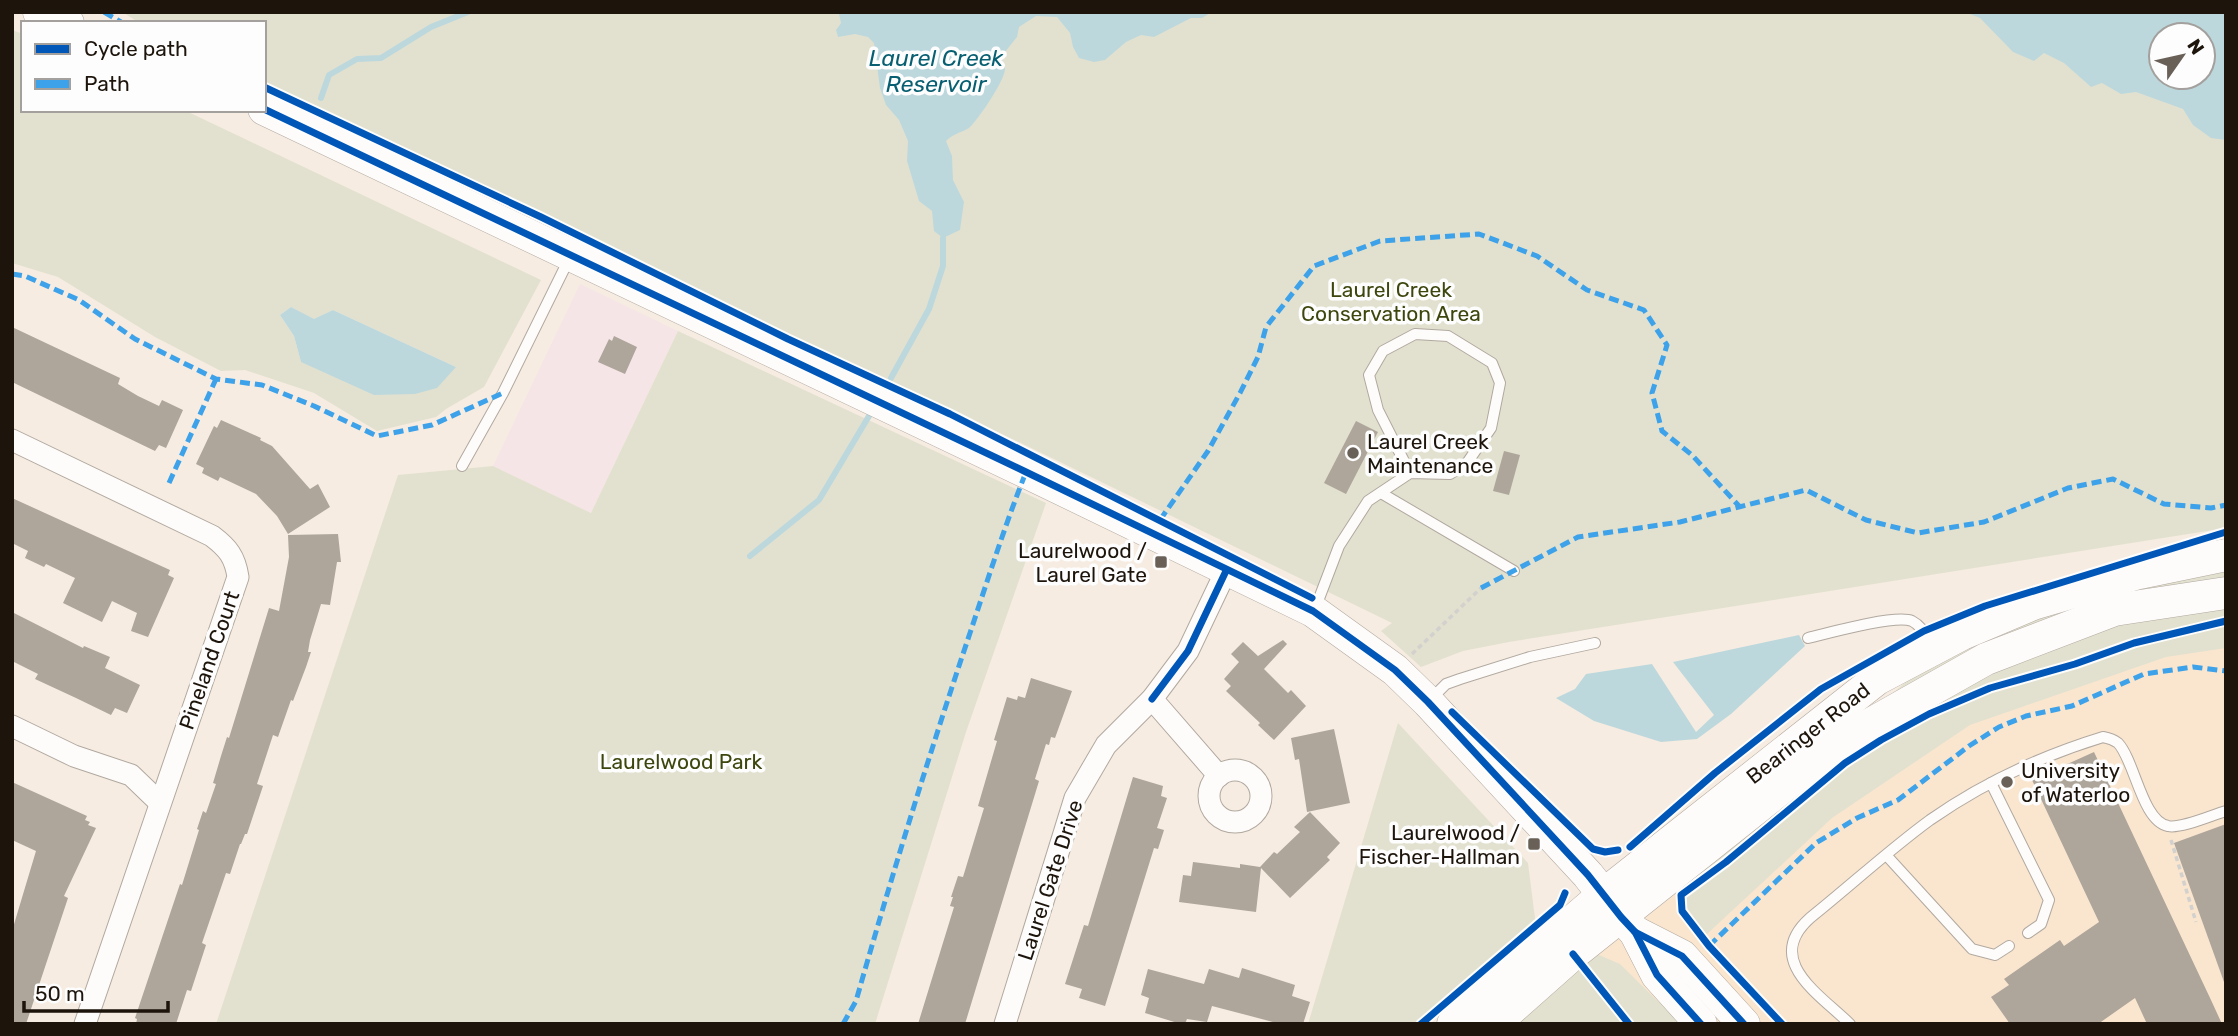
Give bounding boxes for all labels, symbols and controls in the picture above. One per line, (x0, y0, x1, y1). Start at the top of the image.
legend (21, 21, 266, 112)
north arrow (2147, 21, 2217, 91)
text: N (2182, 35, 2209, 59)
text: Cycle path (84, 36, 188, 61)
water label: Laurel Creek Reservoir (869, 44, 1004, 98)
text: Path (84, 71, 130, 96)
park label: Laurel Creek Conservation Area (1301, 277, 1481, 326)
place label: Laurel Creek Maintenance (1367, 429, 1493, 478)
marker: Laurel Creek Maintenance (1345, 445, 1361, 461)
place label: Laurelwood / Laurel Gate (1018, 538, 1147, 587)
marker: Laurelwood / Laurel Gate (1153, 554, 1169, 570)
street label: Pineland Court (174, 587, 244, 733)
street label: Bearinger Road (1741, 677, 1875, 789)
park label: Laurelwood Park (600, 749, 763, 774)
place label: University of Waterloo (2021, 758, 2130, 807)
marker: University of Waterloo (1999, 774, 2015, 790)
street label: Laurel Gate Drive (1012, 797, 1088, 963)
place label: Laurelwood / Fischer-Hallman (1359, 820, 1520, 869)
marker: Laurelwood / Fischer-Hallman (1526, 836, 1542, 852)
scale bar (24, 970, 168, 1014)
text: 50 m (35, 981, 85, 1006)

